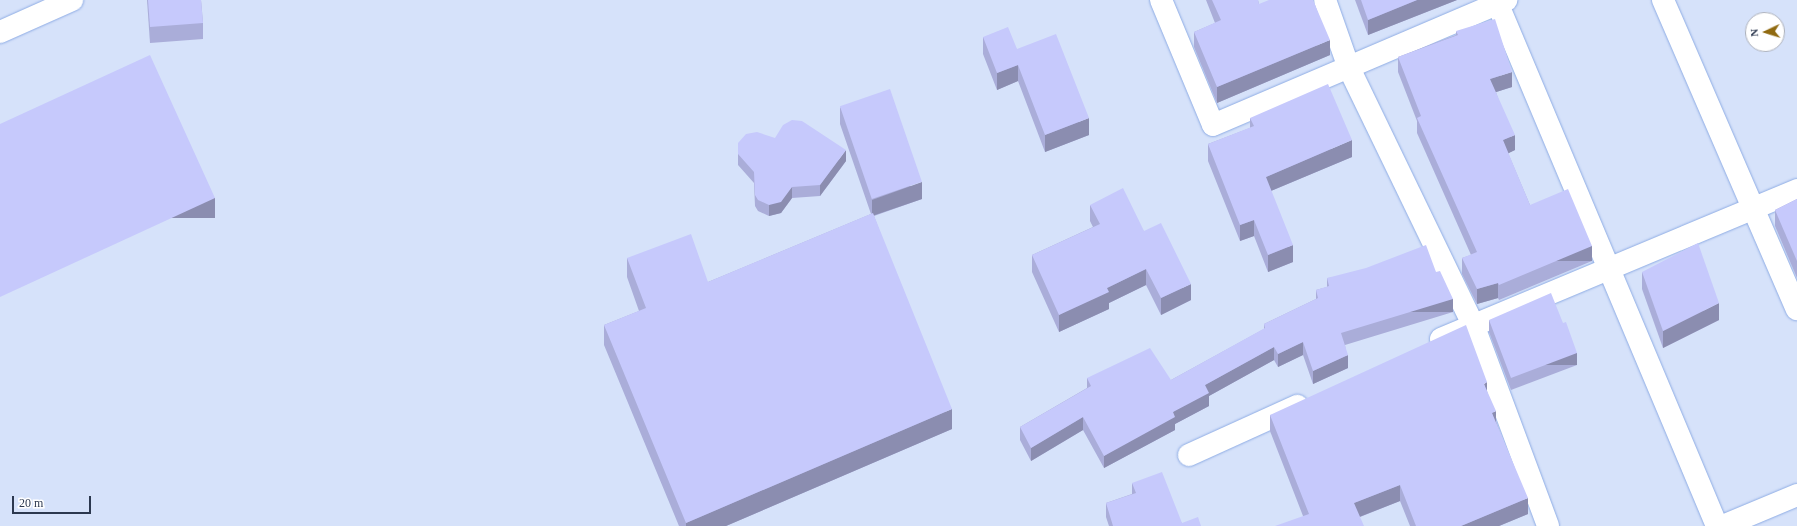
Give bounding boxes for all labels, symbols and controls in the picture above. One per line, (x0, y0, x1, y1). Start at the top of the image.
north arrow (1745, 12, 1785, 52)
text: N (1748, 28, 1760, 37)
scale bar (14, 488, 93, 514)
text: 20 m (19, 496, 43, 510)

